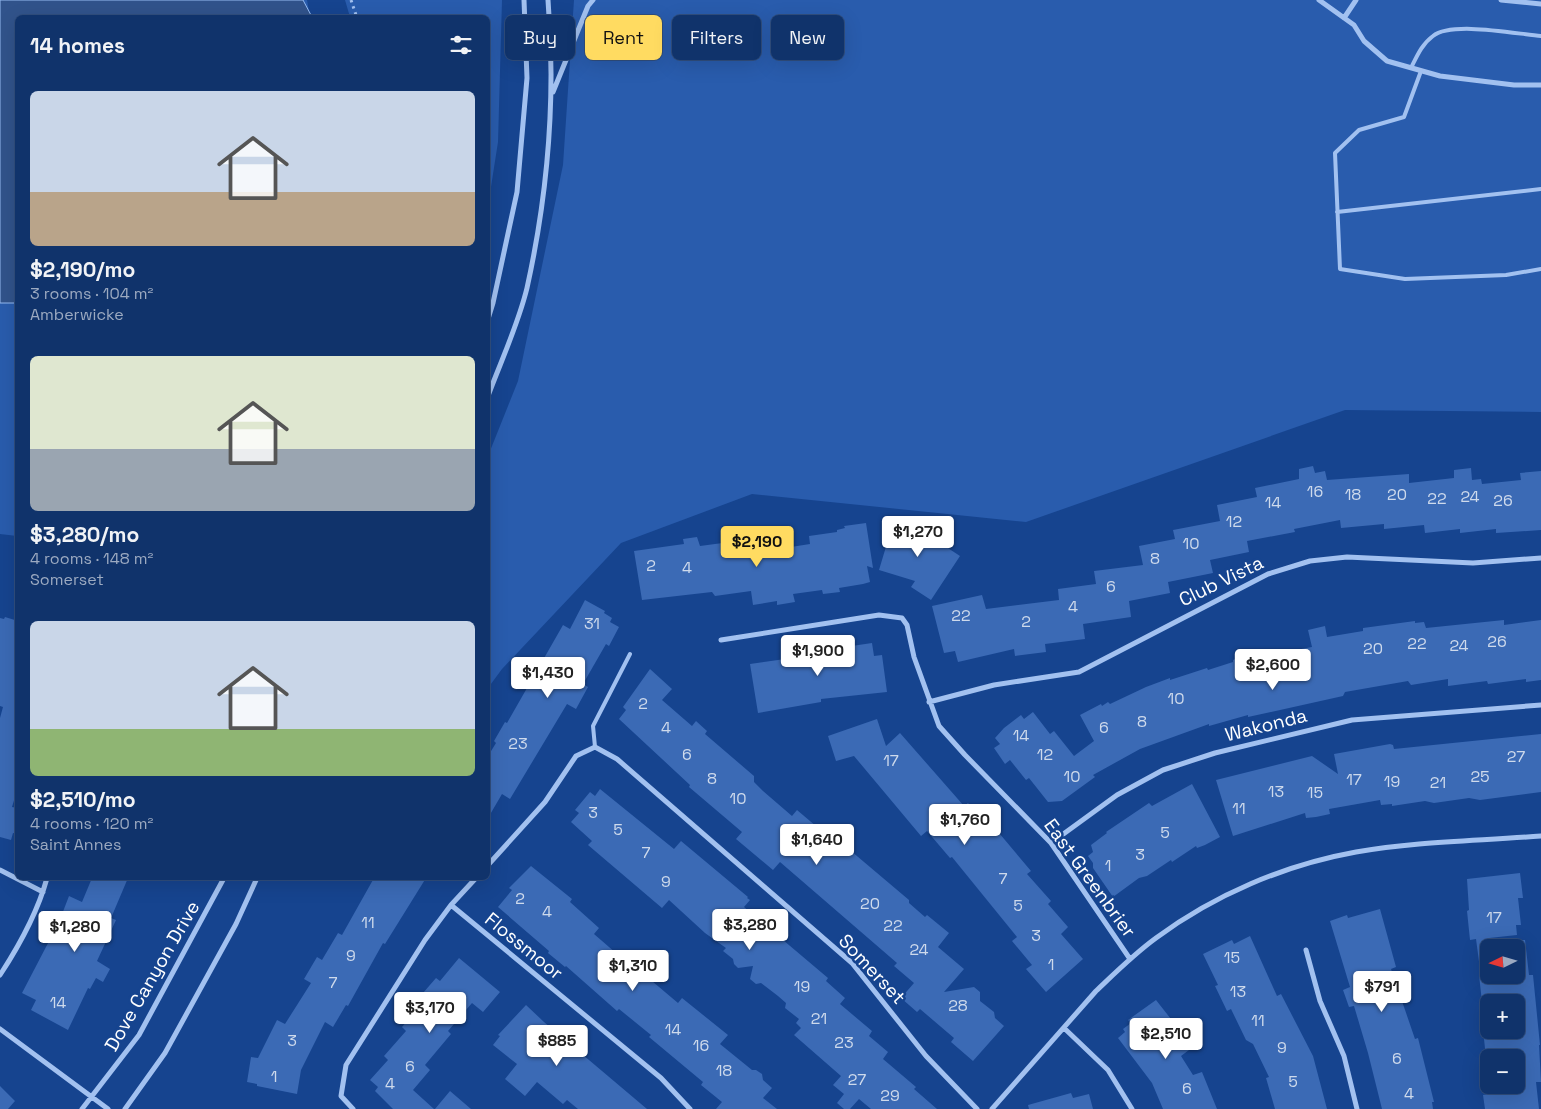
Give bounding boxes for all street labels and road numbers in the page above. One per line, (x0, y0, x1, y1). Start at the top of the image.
street label: Club Vista (1175, 550, 1268, 612)
street label: Wakonda (1222, 703, 1310, 747)
street label: East Greenbrier (1038, 814, 1142, 942)
street label: Dove Canyon Drive (99, 896, 205, 1056)
street label: Flossmoor (480, 907, 568, 985)
street label: Somerset (833, 928, 911, 1010)

